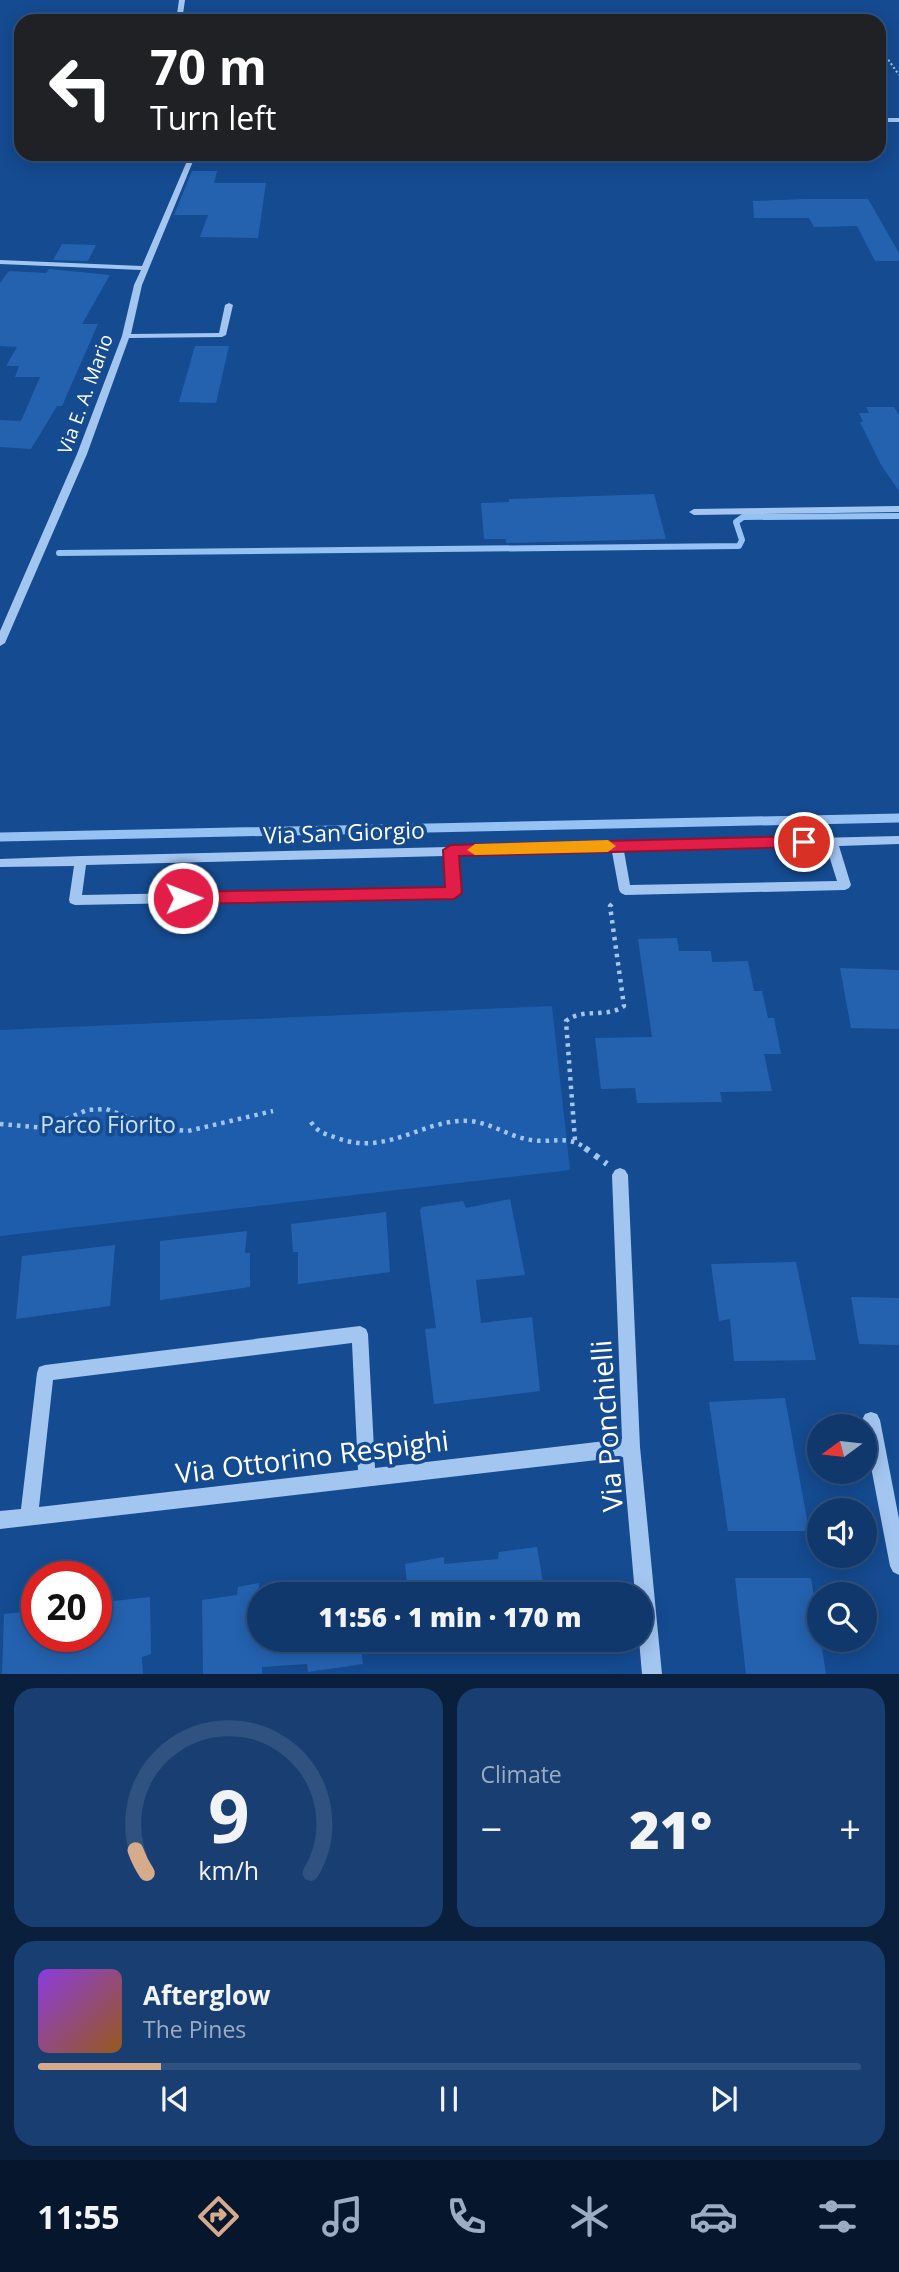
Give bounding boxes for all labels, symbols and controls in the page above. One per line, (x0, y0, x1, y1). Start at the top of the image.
text: 70 m (150, 33, 267, 99)
icon: left (35, 42, 126, 133)
text: Turn left (150, 96, 276, 139)
street label: Via E. A. Mario (51, 330, 119, 458)
pin (774, 812, 834, 872)
street label: Via San Giorgio (263, 813, 425, 851)
icon: arrive (785, 823, 823, 861)
position arrow (146, 861, 220, 935)
park label: Parco Fiorito (40, 1108, 176, 1140)
street label: Via Ponchielli (581, 1339, 631, 1513)
north arrow (807, 1414, 877, 1484)
map controls (807, 1414, 877, 1652)
street label: Via Ottorino Respighi (173, 1420, 451, 1492)
button: sound (807, 1498, 877, 1568)
speed limit sign: 20 (21, 1561, 112, 1652)
button: search (807, 1582, 877, 1652)
text: 11:56 · 1 min · 170 m (319, 1599, 581, 1635)
text: Climate (481, 1758, 562, 1790)
text: 9 (207, 1766, 249, 1865)
text: 21° (629, 1793, 712, 1864)
text: − (481, 1802, 502, 1854)
text: + (839, 1802, 861, 1854)
text: km/h (198, 1853, 259, 1887)
text: Afterglow (143, 1977, 270, 2013)
text: The Pines (143, 2013, 246, 2045)
icon: previous (156, 2080, 194, 2118)
icon: pause (430, 2080, 468, 2118)
icon: next (705, 2080, 743, 2118)
icon: directions (194, 2192, 243, 2241)
icon: music (318, 2192, 367, 2241)
icon: phone (442, 2192, 491, 2241)
icon: climate (565, 2192, 614, 2241)
icon: car (689, 2192, 738, 2241)
icon: filters (813, 2192, 862, 2241)
text: 11:55 (37, 2195, 120, 2238)

